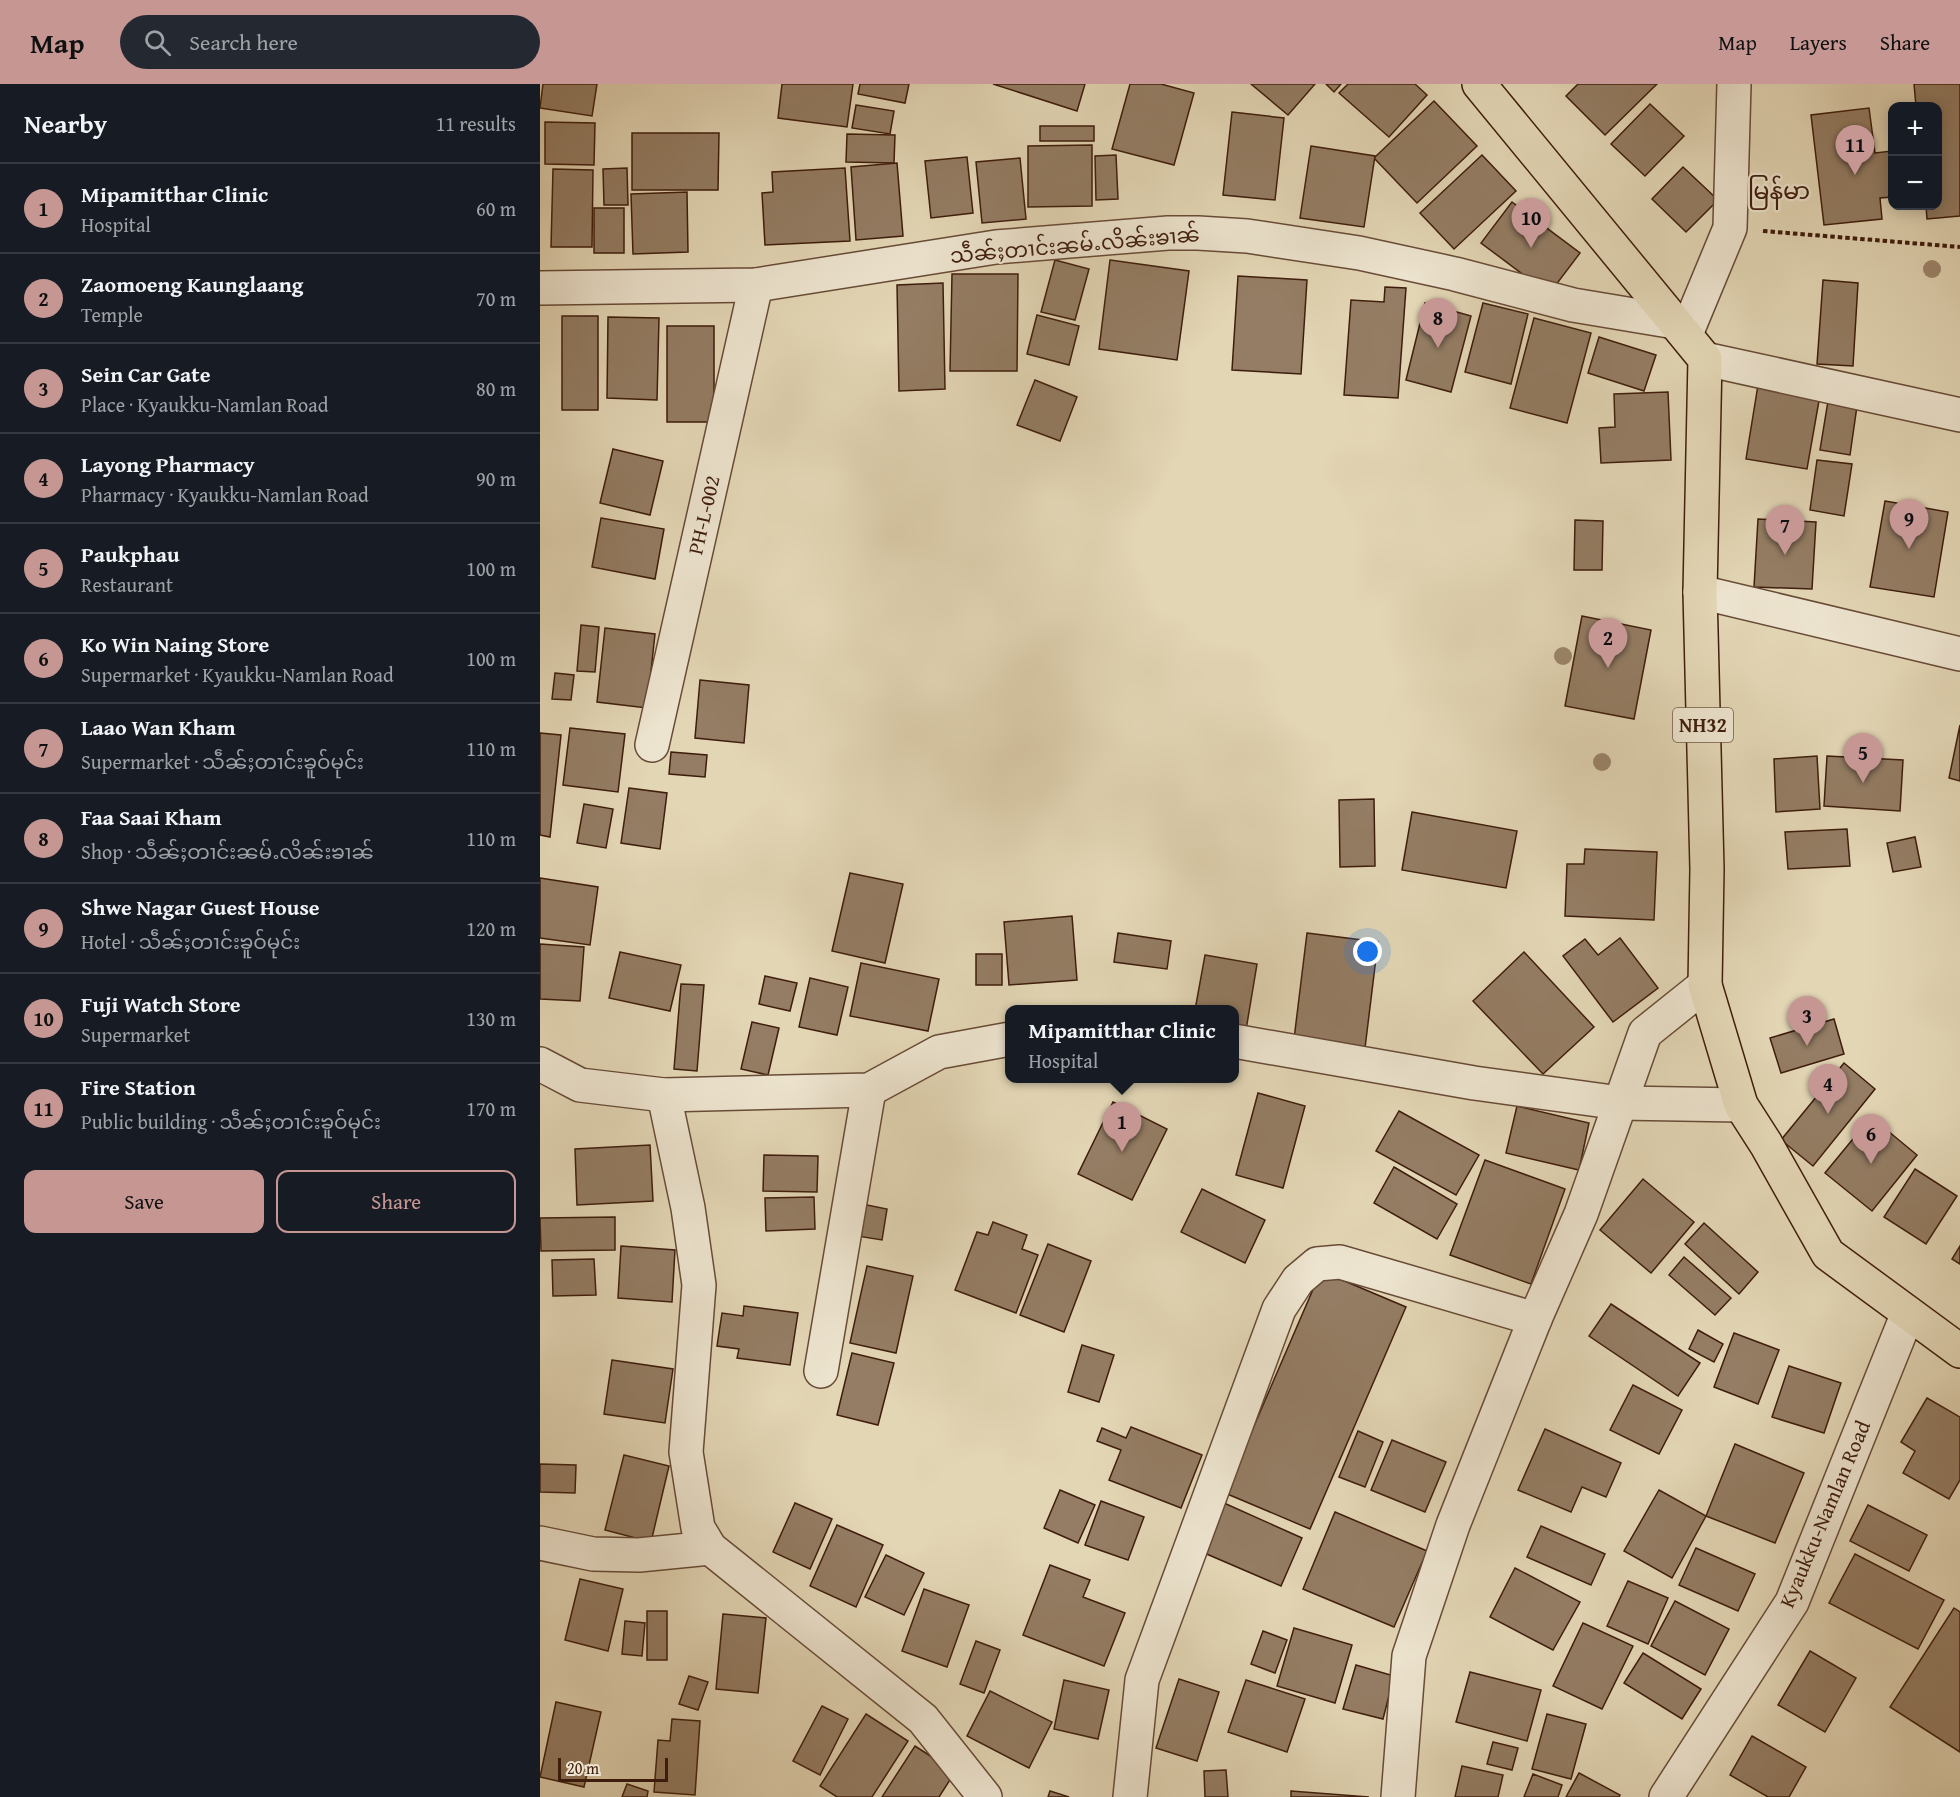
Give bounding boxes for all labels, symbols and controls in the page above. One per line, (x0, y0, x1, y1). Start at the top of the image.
search box (120, 15, 540, 69)
text: Map (30, 22, 84, 63)
icon: search (141, 26, 174, 59)
text: Search here (189, 26, 298, 58)
text: Map (1718, 27, 1757, 58)
text: Layers (1790, 27, 1847, 58)
text: Share (1880, 27, 1930, 58)
map controls (1888, 102, 1942, 210)
button: + (1888, 102, 1942, 156)
text: Nearby (24, 104, 107, 143)
text: 11 results (436, 109, 516, 138)
pin: 11 (1836, 126, 1874, 175)
button: − (1888, 156, 1942, 210)
district label: မြန်မာ (1748, 173, 1810, 210)
text: Mipamitthar Clinic (81, 178, 268, 210)
text: 1 (38, 194, 49, 223)
text: 60 m (476, 194, 516, 223)
pin: 10 (1512, 198, 1550, 248)
text: Hospital (81, 210, 151, 239)
street label: သဵၼ်ႈတၢင်းၼမ်ႉလိၼ်းၶၢၼ် (949, 218, 1201, 271)
text: Zaomoeng Kaunglaang (81, 268, 303, 300)
text: 2 (38, 284, 49, 313)
text: 70 m (476, 284, 516, 313)
pin: 8 (1418, 298, 1458, 348)
text: Temple (81, 300, 143, 329)
text: Sein Car Gate (81, 358, 210, 390)
text: 3 (38, 374, 49, 403)
text: 80 m (476, 374, 516, 403)
text: Place · Kyaukku-Namlan Road (81, 390, 328, 419)
text: Layong Pharmacy (81, 448, 254, 480)
text: 4 (38, 464, 49, 493)
text: 90 m (476, 464, 516, 493)
street label: PH-L-002 (679, 472, 728, 557)
text: Pharmacy · Kyaukku-Namlan Road (81, 480, 369, 509)
pin: 9 (1890, 500, 1928, 549)
pin: 7 (1766, 506, 1804, 555)
text: Paukphau (81, 538, 180, 570)
text: 5 (38, 554, 49, 583)
text: 100 m (466, 554, 516, 583)
text: Restaurant (81, 570, 173, 599)
pin: 2 (1588, 618, 1628, 668)
text: Ko Win Naing Store (81, 628, 269, 660)
text: 6 (38, 644, 49, 673)
text: 100 m (466, 644, 516, 673)
text: Supermarket · Kyaukku-Namlan Road (81, 660, 394, 689)
road number: NH32 (1673, 708, 1733, 742)
text: Laao Wan Kham (81, 711, 236, 743)
text: 7 (38, 734, 49, 763)
text: 110 m (466, 734, 516, 763)
pin: 5 (1844, 734, 1882, 783)
text: Supermarket · သဵၼ်ႈတၢင်းၶူဝ်မုင်း (81, 747, 364, 776)
text: Faa Saai Kham (81, 801, 222, 833)
text: 8 (38, 824, 49, 853)
text: 110 m (466, 824, 516, 853)
text: Shop · သဵၼ်ႈတၢင်းၼမ်ႉလိၼ်းၶၢၼ် (81, 837, 374, 866)
text: Shwe Nagar Guest House (81, 891, 320, 923)
text: 9 (38, 914, 49, 943)
text: 120 m (466, 914, 516, 943)
text: Hotel · သဵၼ်ႈတၢင်းၶူဝ်မုင်း (81, 927, 300, 956)
your location (1353, 937, 1382, 966)
text: Fuji Watch Store (81, 988, 241, 1020)
pin: 3 (1788, 996, 1826, 1046)
text: 10 (33, 1004, 54, 1033)
text: 130 m (466, 1004, 516, 1033)
popup (1005, 1005, 1239, 1083)
text: Mipamitthar Clinic (1028, 1014, 1216, 1046)
text: Supermarket (81, 1020, 190, 1049)
text: Hospital (1028, 1046, 1098, 1075)
pin: 4 (1808, 1064, 1848, 1114)
text: Fire Station (81, 1071, 196, 1103)
text: 11 (33, 1094, 54, 1123)
text: 170 m (466, 1094, 516, 1123)
pin: 1 (1102, 1102, 1142, 1152)
text: Public building · သဵၼ်ႈတၢင်းၶူဝ်မုင်း (81, 1107, 381, 1136)
pin: 6 (1852, 1114, 1890, 1164)
button: Save (24, 1170, 264, 1233)
button: Share (276, 1170, 516, 1233)
street label: Kyaukku-Namlan Road (1771, 1415, 1878, 1612)
scale bar (558, 1755, 668, 1782)
text: 20 m (567, 1756, 599, 1780)

